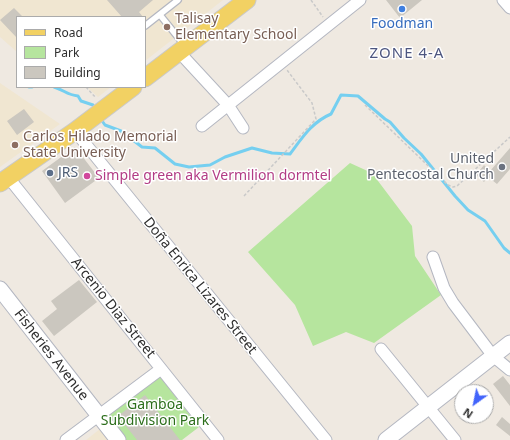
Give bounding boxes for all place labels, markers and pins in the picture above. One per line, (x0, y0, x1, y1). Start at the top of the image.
marker: Foodman (397, 4, 407, 14)
place label: Talisay Elementary School (175, 11, 297, 44)
place label: Foodman (371, 16, 433, 32)
marker: Talisay Elementary School (162, 22, 172, 32)
place label: Carlos Hilado Memorial State University (23, 129, 177, 162)
marker: Carlos Hilado Memorial State University (10, 140, 20, 150)
place label: United Pentecostal Church (367, 151, 494, 184)
marker: United Pentecostal Church (497, 162, 507, 172)
place label: JRS (58, 165, 78, 181)
marker: JRS (45, 168, 55, 178)
place label: Simple green aka Vermilion dormtel (95, 168, 331, 184)
marker: Simple green aka Vermilion dormtel (82, 171, 92, 181)

